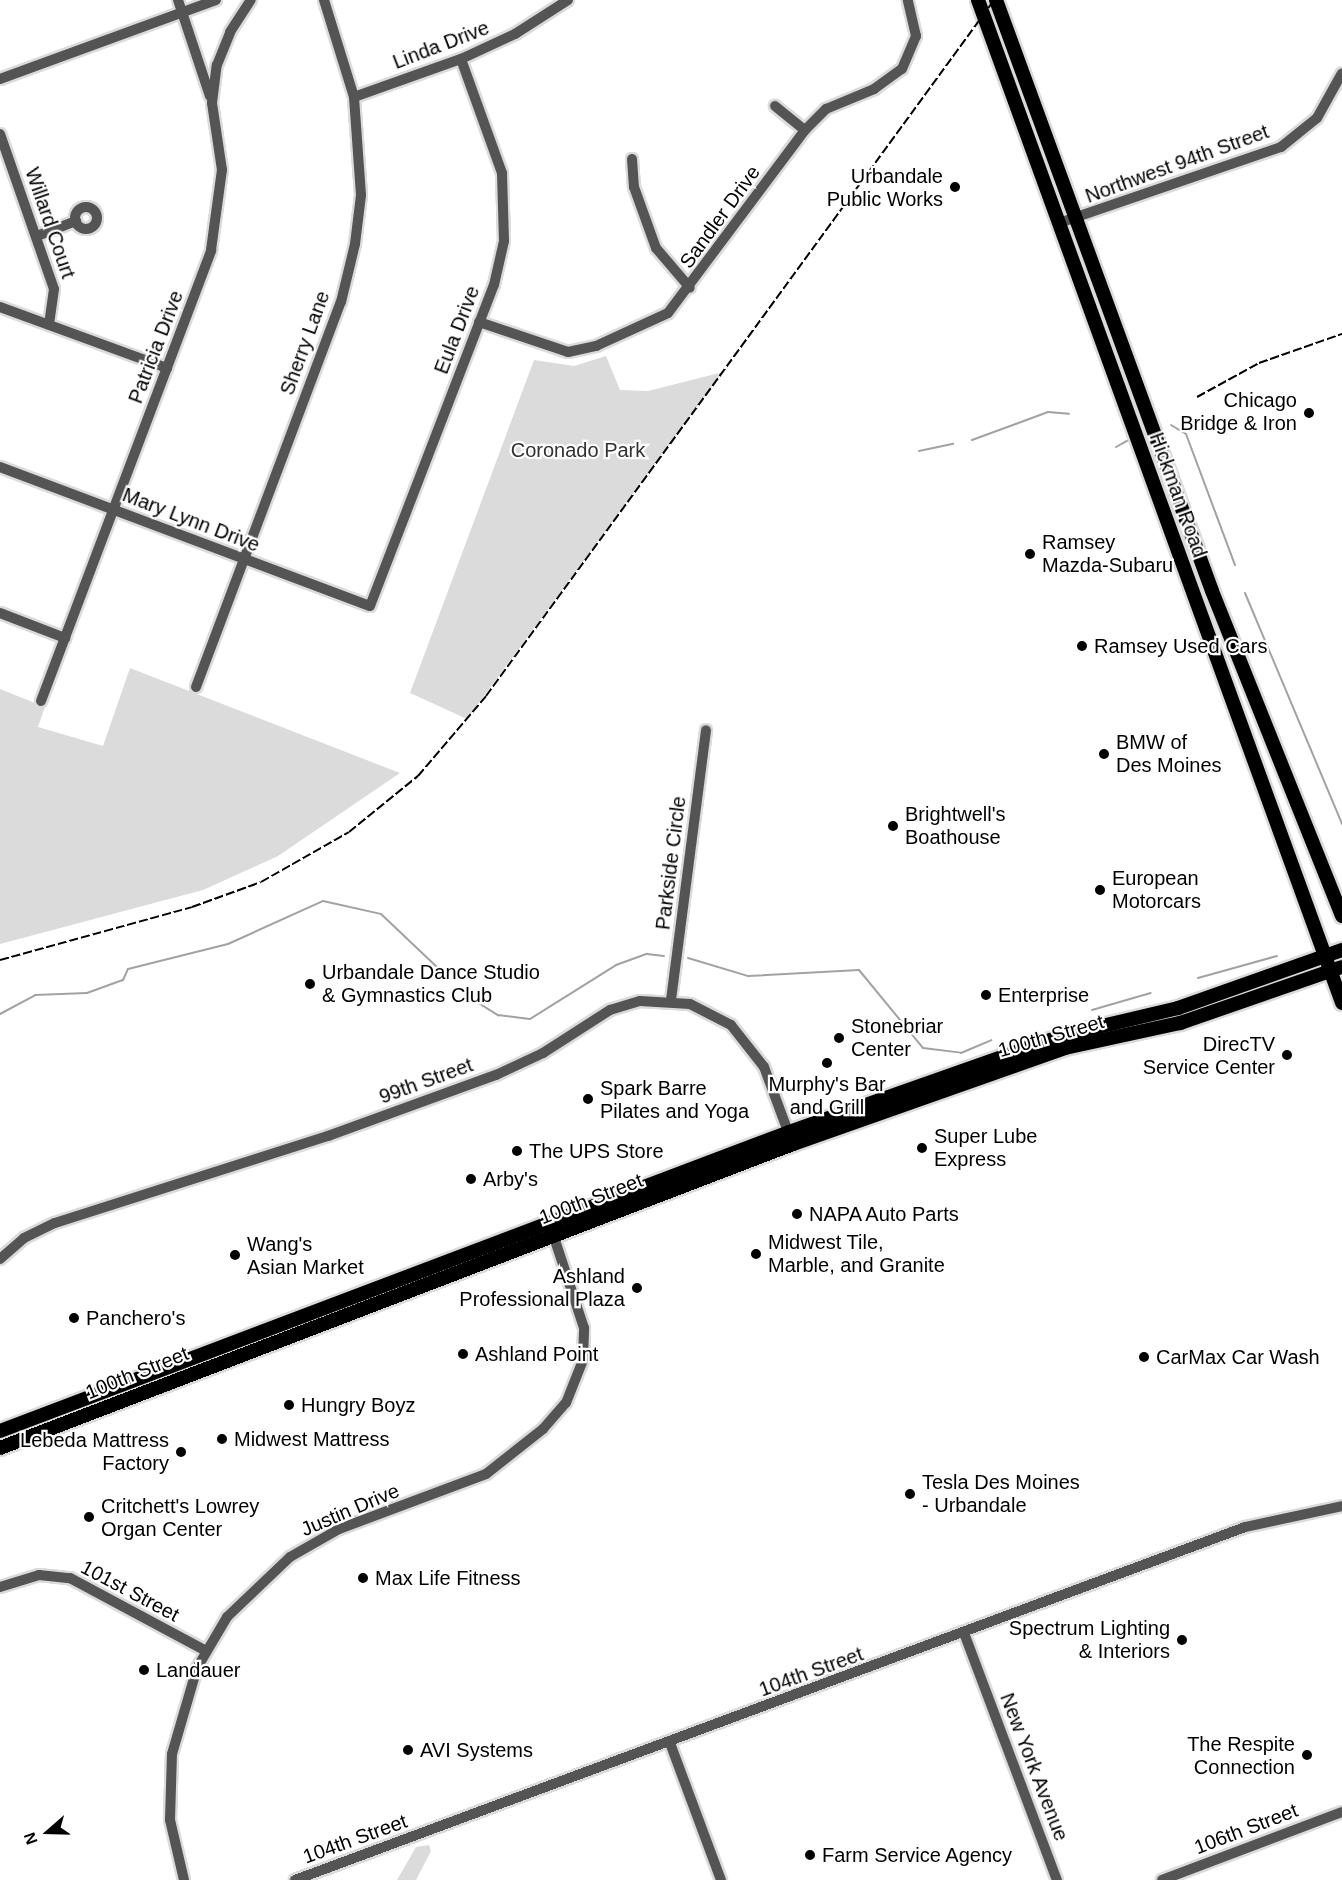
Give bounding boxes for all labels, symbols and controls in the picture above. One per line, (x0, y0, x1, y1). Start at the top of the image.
street label: Linda Drive (389, 16, 493, 74)
street label: Northwest 94th Street (1082, 120, 1272, 208)
street label: Sandler Drive (675, 161, 765, 273)
street label: Willard Court (20, 164, 80, 282)
place label: Urbandale Public Works (827, 164, 943, 211)
marker: Urbandale Public Works (948, 180, 962, 194)
street label: Eula Drive (429, 283, 485, 377)
street label: Patricia Drive (123, 287, 189, 407)
street label: Sherry Lane (275, 288, 335, 398)
place label: Chicago Bridge & Iron (1180, 389, 1297, 436)
marker: Chicago Bridge & Iron (1302, 406, 1316, 420)
street label: Hickman Road (1144, 429, 1212, 561)
park label: Coronado Park (511, 438, 645, 462)
street label: Mary Lynn Drive (119, 483, 263, 557)
place label: Ramsey Mazda-Subaru (1042, 530, 1173, 577)
marker: Ramsey Mazda-Subaru (1023, 547, 1037, 561)
place label: Ramsey Used Cars (1094, 634, 1267, 658)
marker: Ramsey Used Cars (1075, 639, 1089, 653)
place label: BMW of Des Moines (1116, 730, 1222, 777)
marker: BMW of Des Moines (1097, 747, 1111, 761)
street label: Parkside Circle (651, 795, 691, 931)
place label: Brightwell's Boathouse (905, 802, 1006, 849)
marker: Brightwell's Boathouse (886, 819, 900, 833)
place label: European Motorcars (1112, 867, 1201, 914)
marker: European Motorcars (1093, 883, 1107, 897)
place label: Urbandale Dance Studio & Gymnastics Club (322, 960, 540, 1007)
marker: Urbandale Dance Studio & Gymnastics Club (303, 977, 317, 991)
place label: Enterprise (998, 983, 1089, 1007)
marker: Enterprise (979, 988, 993, 1002)
street label: 100th Street (995, 1009, 1107, 1063)
place label: Stonebriar Center (851, 1014, 943, 1061)
marker: Stonebriar Center (832, 1031, 846, 1045)
place label: DirecTV Service Center (1143, 1032, 1275, 1079)
marker: DirecTV Service Center (1280, 1048, 1294, 1062)
street label: 99th Street (376, 1053, 476, 1109)
marker: Murphy's Bar and Grill (820, 1056, 834, 1070)
place label: Murphy's Bar and Grill (768, 1072, 886, 1119)
place label: Spark Barre Pilates and Yoga (600, 1076, 749, 1123)
marker: Spark Barre Pilates and Yoga (581, 1092, 595, 1106)
place label: Super Lube Express (934, 1124, 1037, 1171)
place label: The UPS Store (529, 1139, 664, 1163)
marker: Super Lube Express (915, 1141, 929, 1155)
marker: The UPS Store (510, 1144, 524, 1158)
place label: Arby's (483, 1167, 538, 1191)
street label: 100th Street (536, 1168, 646, 1230)
marker: Arby's (464, 1172, 478, 1186)
place label: NAPA Auto Parts (809, 1202, 961, 1226)
marker: NAPA Auto Parts (790, 1207, 804, 1221)
place label: Midwest Tile, Marble, and Granite (768, 1230, 945, 1277)
place label: Wang's Asian Market (247, 1232, 364, 1279)
marker: Midwest Tile, Marble, and Granite (749, 1247, 763, 1261)
marker: Wang's Asian Market (228, 1248, 242, 1262)
place label: Ashland Professional Plaza (459, 1264, 625, 1311)
marker: Ashland Professional Plaza (630, 1281, 644, 1295)
place label: Panchero's (86, 1306, 185, 1330)
marker: Panchero's (67, 1311, 81, 1325)
street label: 100th Street (82, 1341, 192, 1405)
place label: Ashland Point (475, 1342, 598, 1366)
place label: CarMax Car Wash (1156, 1345, 1320, 1369)
marker: Ashland Point (456, 1347, 470, 1361)
marker: CarMax Car Wash (1137, 1350, 1151, 1364)
place label: Hungry Boyz (301, 1393, 415, 1417)
marker: Hungry Boyz (282, 1398, 296, 1412)
place label: Midwest Mattress (234, 1427, 390, 1451)
place label: Lebeda Mattress Factory (20, 1428, 169, 1475)
marker: Midwest Mattress (215, 1432, 229, 1446)
marker: Lebeda Mattress Factory (174, 1445, 188, 1459)
place label: Tesla Des Moines - Urbandale (922, 1470, 1080, 1517)
street label: Justin Drive (297, 1479, 403, 1541)
marker: Tesla Des Moines - Urbandale (903, 1487, 917, 1501)
place label: Critchett's Lowrey Organ Center (101, 1494, 259, 1541)
marker: Critchett's Lowrey Organ Center (82, 1510, 96, 1524)
street label: 101st Street (77, 1555, 183, 1627)
place label: Max Life Fitness (375, 1566, 521, 1590)
marker: Max Life Fitness (356, 1571, 370, 1585)
place label: Spectrum Lighting & Interiors (1009, 1616, 1170, 1663)
marker: Spectrum Lighting & Interiors (1175, 1633, 1189, 1647)
street label: 104th Street (756, 1642, 866, 1702)
place label: Landauer (156, 1658, 241, 1682)
marker: Landauer (137, 1663, 151, 1677)
street label: New York Avenue (995, 1689, 1073, 1845)
place label: The Respite Connection (1187, 1732, 1295, 1779)
place label: AVI Systems (420, 1738, 533, 1762)
marker: AVI Systems (401, 1743, 415, 1757)
marker: The Respite Connection (1300, 1748, 1314, 1762)
street label: 106th Street (1191, 1798, 1301, 1860)
north arrow (18, 1802, 78, 1862)
street label: 104th Street (300, 1809, 410, 1869)
text: N (21, 1830, 41, 1847)
place label: Farm Service Agency (822, 1843, 1013, 1867)
marker: Farm Service Agency (803, 1848, 817, 1862)

